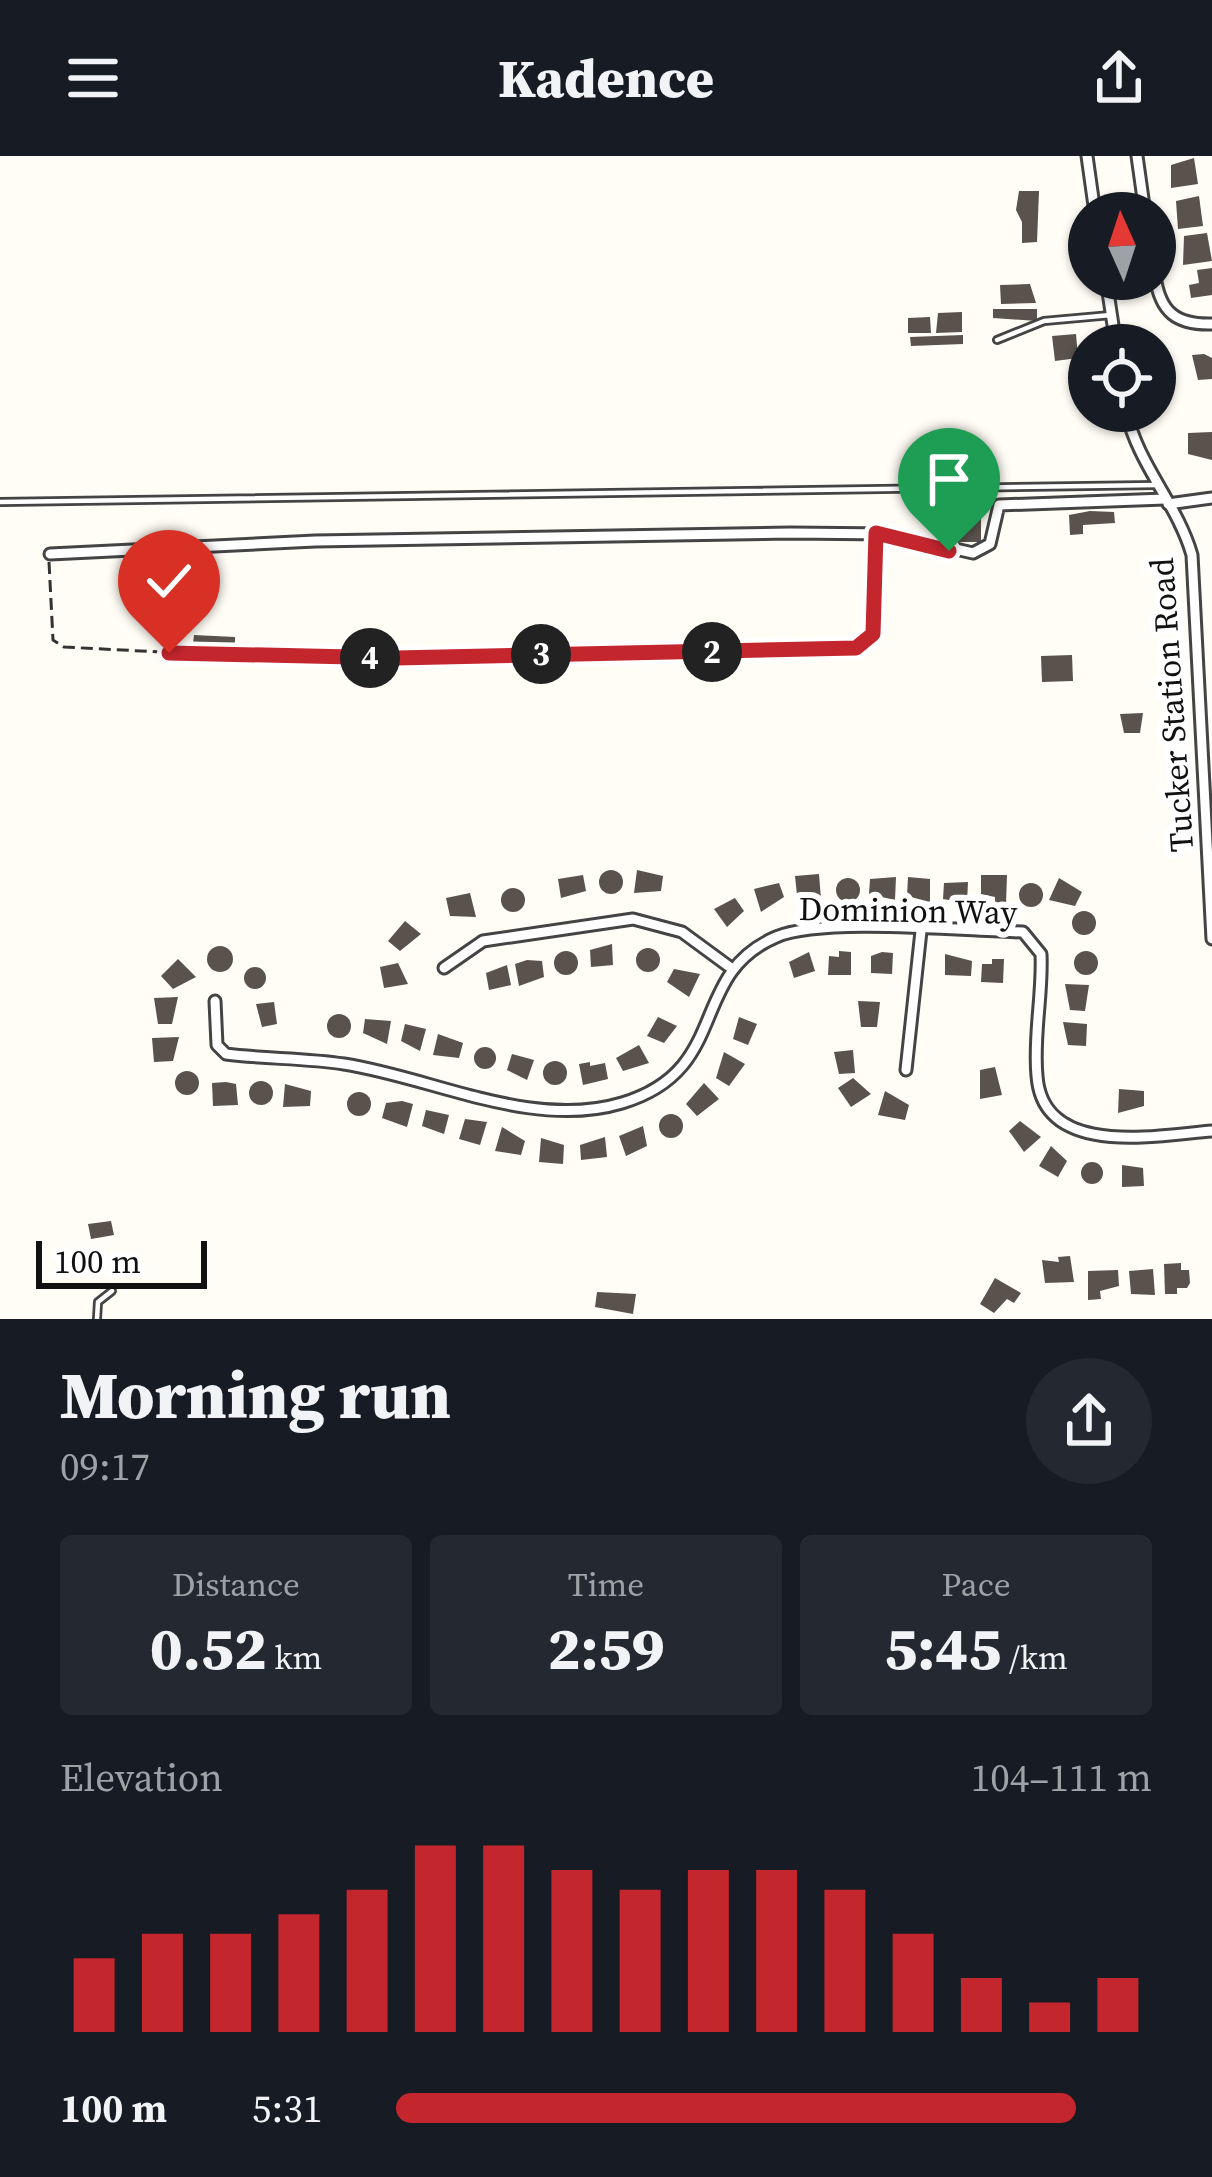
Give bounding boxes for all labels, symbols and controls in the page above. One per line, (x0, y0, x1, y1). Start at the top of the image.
text: Kadence (498, 41, 714, 115)
icon: menu (60, 45, 126, 111)
icon: share (1086, 45, 1152, 111)
north arrow (1068, 192, 1176, 300)
map controls (1068, 192, 1176, 432)
button: locate (1068, 324, 1176, 432)
pin (898, 428, 1000, 551)
icon: arrive (916, 446, 982, 512)
pin (118, 530, 220, 653)
icon: check (136, 548, 202, 614)
street label: Tucker Station Road (1139, 556, 1204, 854)
pin: 2 (682, 622, 742, 682)
pin: 3 (511, 624, 571, 684)
pin: 4 (340, 628, 400, 688)
text: 2 (703, 629, 721, 674)
text: 3 (532, 631, 550, 676)
text: 4 (361, 635, 379, 680)
street label: Dominion Way (798, 886, 1018, 935)
scale bar (36, 1235, 207, 1288)
text: 100 m (54, 1239, 141, 1284)
text: Morning run (60, 1350, 451, 1440)
button: share (1026, 1358, 1152, 1484)
text: 09:17 (60, 1440, 150, 1493)
text: Distance (172, 1562, 300, 1607)
text: Time (568, 1562, 644, 1607)
text: Pace (941, 1562, 1011, 1607)
text: 0.52 (150, 1607, 267, 1689)
text: 2:59 (547, 1607, 665, 1689)
text: 5:45 (884, 1607, 1001, 1689)
text: km (267, 1635, 322, 1680)
text: /km (1001, 1635, 1068, 1680)
text: Elevation (60, 1751, 223, 1804)
text: 104–111 m (971, 1751, 1152, 1804)
text: 100 m (60, 2082, 167, 2135)
text: 5:31 (252, 2082, 322, 2135)

